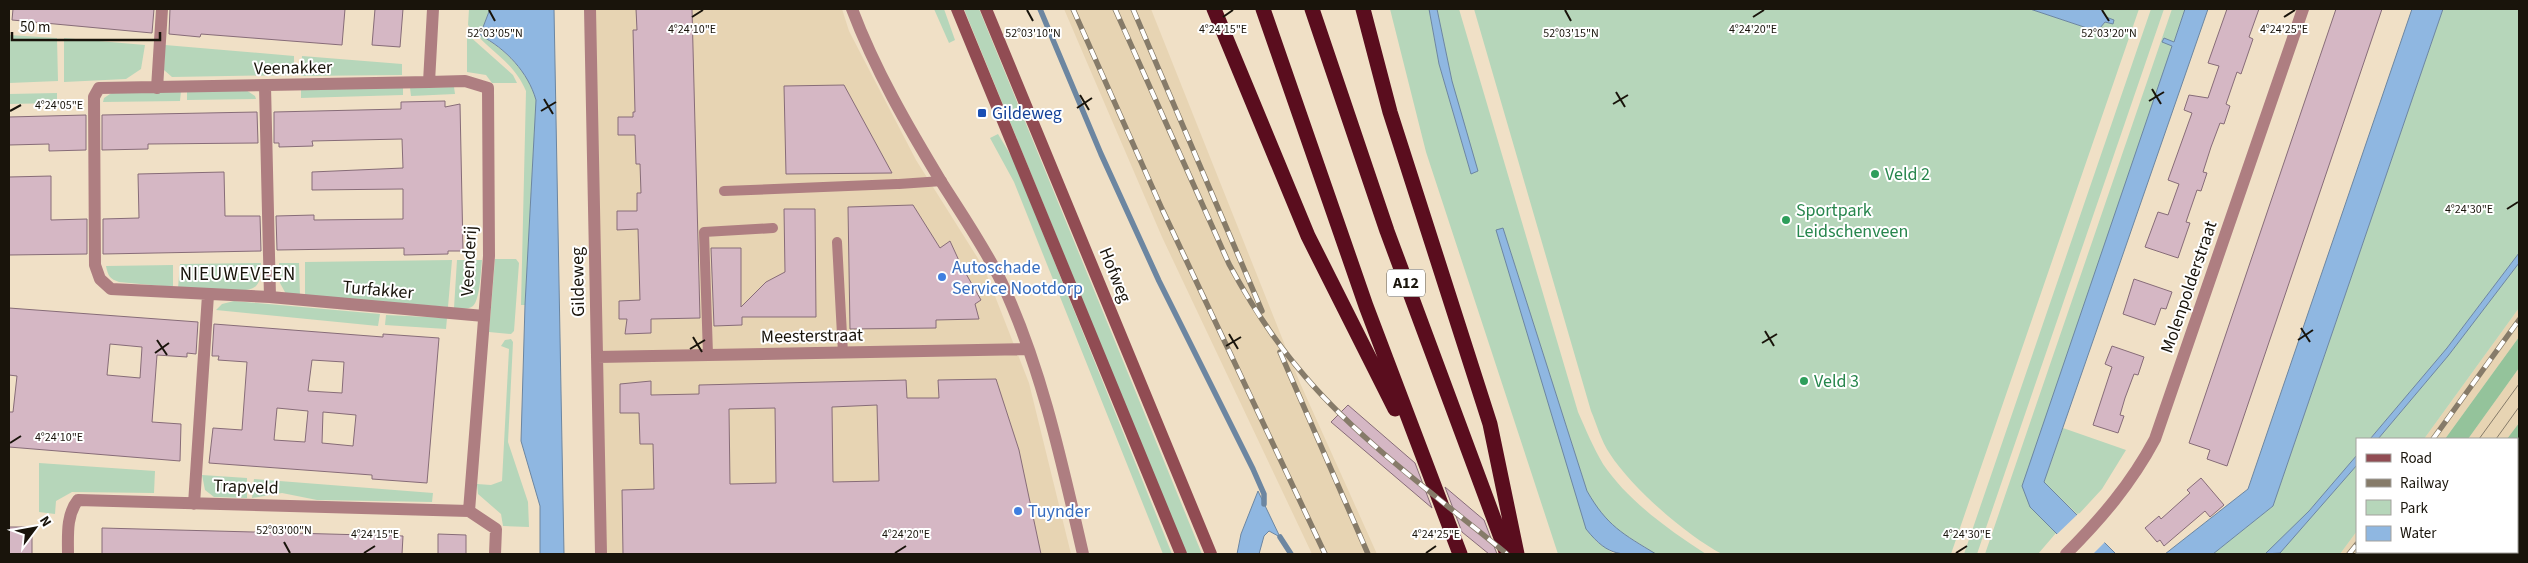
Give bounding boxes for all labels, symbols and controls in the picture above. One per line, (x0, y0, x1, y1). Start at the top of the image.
scale bar (12, 10, 160, 42)
text: 50 m (20, 17, 50, 38)
text: 4°24'10"E (668, 21, 716, 38)
text: 4°24'15"E (1199, 21, 1247, 38)
text: 4°24'20"E (1729, 21, 1777, 38)
text: 4°24'25"E (2260, 21, 2308, 38)
text: 52°03'05"N (467, 25, 523, 42)
text: 52°03'10"N (1005, 25, 1061, 42)
text: 52°03'15"N (1543, 25, 1599, 42)
text: 52°03'20"N (2081, 25, 2137, 42)
street label: Veenakker (254, 55, 333, 81)
text: 4°24'05"E (35, 97, 83, 114)
place label: Gildeweg (992, 101, 1062, 126)
marker: Gildeweg (976, 107, 988, 119)
place label: Veld 2 (1885, 162, 1930, 187)
marker: Veld 2 (1869, 168, 1881, 180)
place label: Sportpark Leidschenveen (1796, 198, 1908, 244)
text: 4°24'30"E (2445, 201, 2493, 218)
marker: Sportpark Leidschenveen (1780, 214, 1792, 226)
street label: Molenpolderstraat (2155, 217, 2223, 357)
street label: Veenderij (455, 225, 483, 297)
street label: Hofweg (1093, 244, 1137, 306)
street label: Gildeweg (565, 247, 591, 317)
place label: Autoschade Service Nootdorp (952, 255, 1083, 301)
district label: NIEUWEVEEN (180, 261, 296, 288)
road number: A12 (1387, 270, 1425, 296)
marker: Autoschade Service Nootdorp (936, 271, 948, 283)
street label: Turfakker (341, 274, 415, 306)
street label: Meesterstraat (761, 323, 863, 349)
place label: Veld 3 (1814, 369, 1859, 394)
marker: Veld 3 (1798, 375, 1810, 387)
text: 4°24'10"E (35, 429, 83, 446)
legend (2356, 438, 2518, 553)
text: Road (2400, 448, 2432, 469)
street label: Trapveld (213, 473, 279, 501)
text: Railway (2400, 473, 2449, 494)
text: Park (2400, 498, 2429, 519)
place label: Tuynder (1028, 499, 1091, 524)
north arrow (10, 503, 60, 553)
marker: Tuynder (1012, 505, 1024, 517)
text: N (34, 512, 56, 531)
text: 52°03'00"N (256, 522, 312, 539)
text: Water (2400, 523, 2437, 544)
text: 4°24'15"E (351, 526, 399, 543)
text: 4°24'20"E (882, 526, 930, 543)
text: 4°24'25"E (1412, 526, 1460, 543)
text: 4°24'30"E (1943, 526, 1991, 543)

